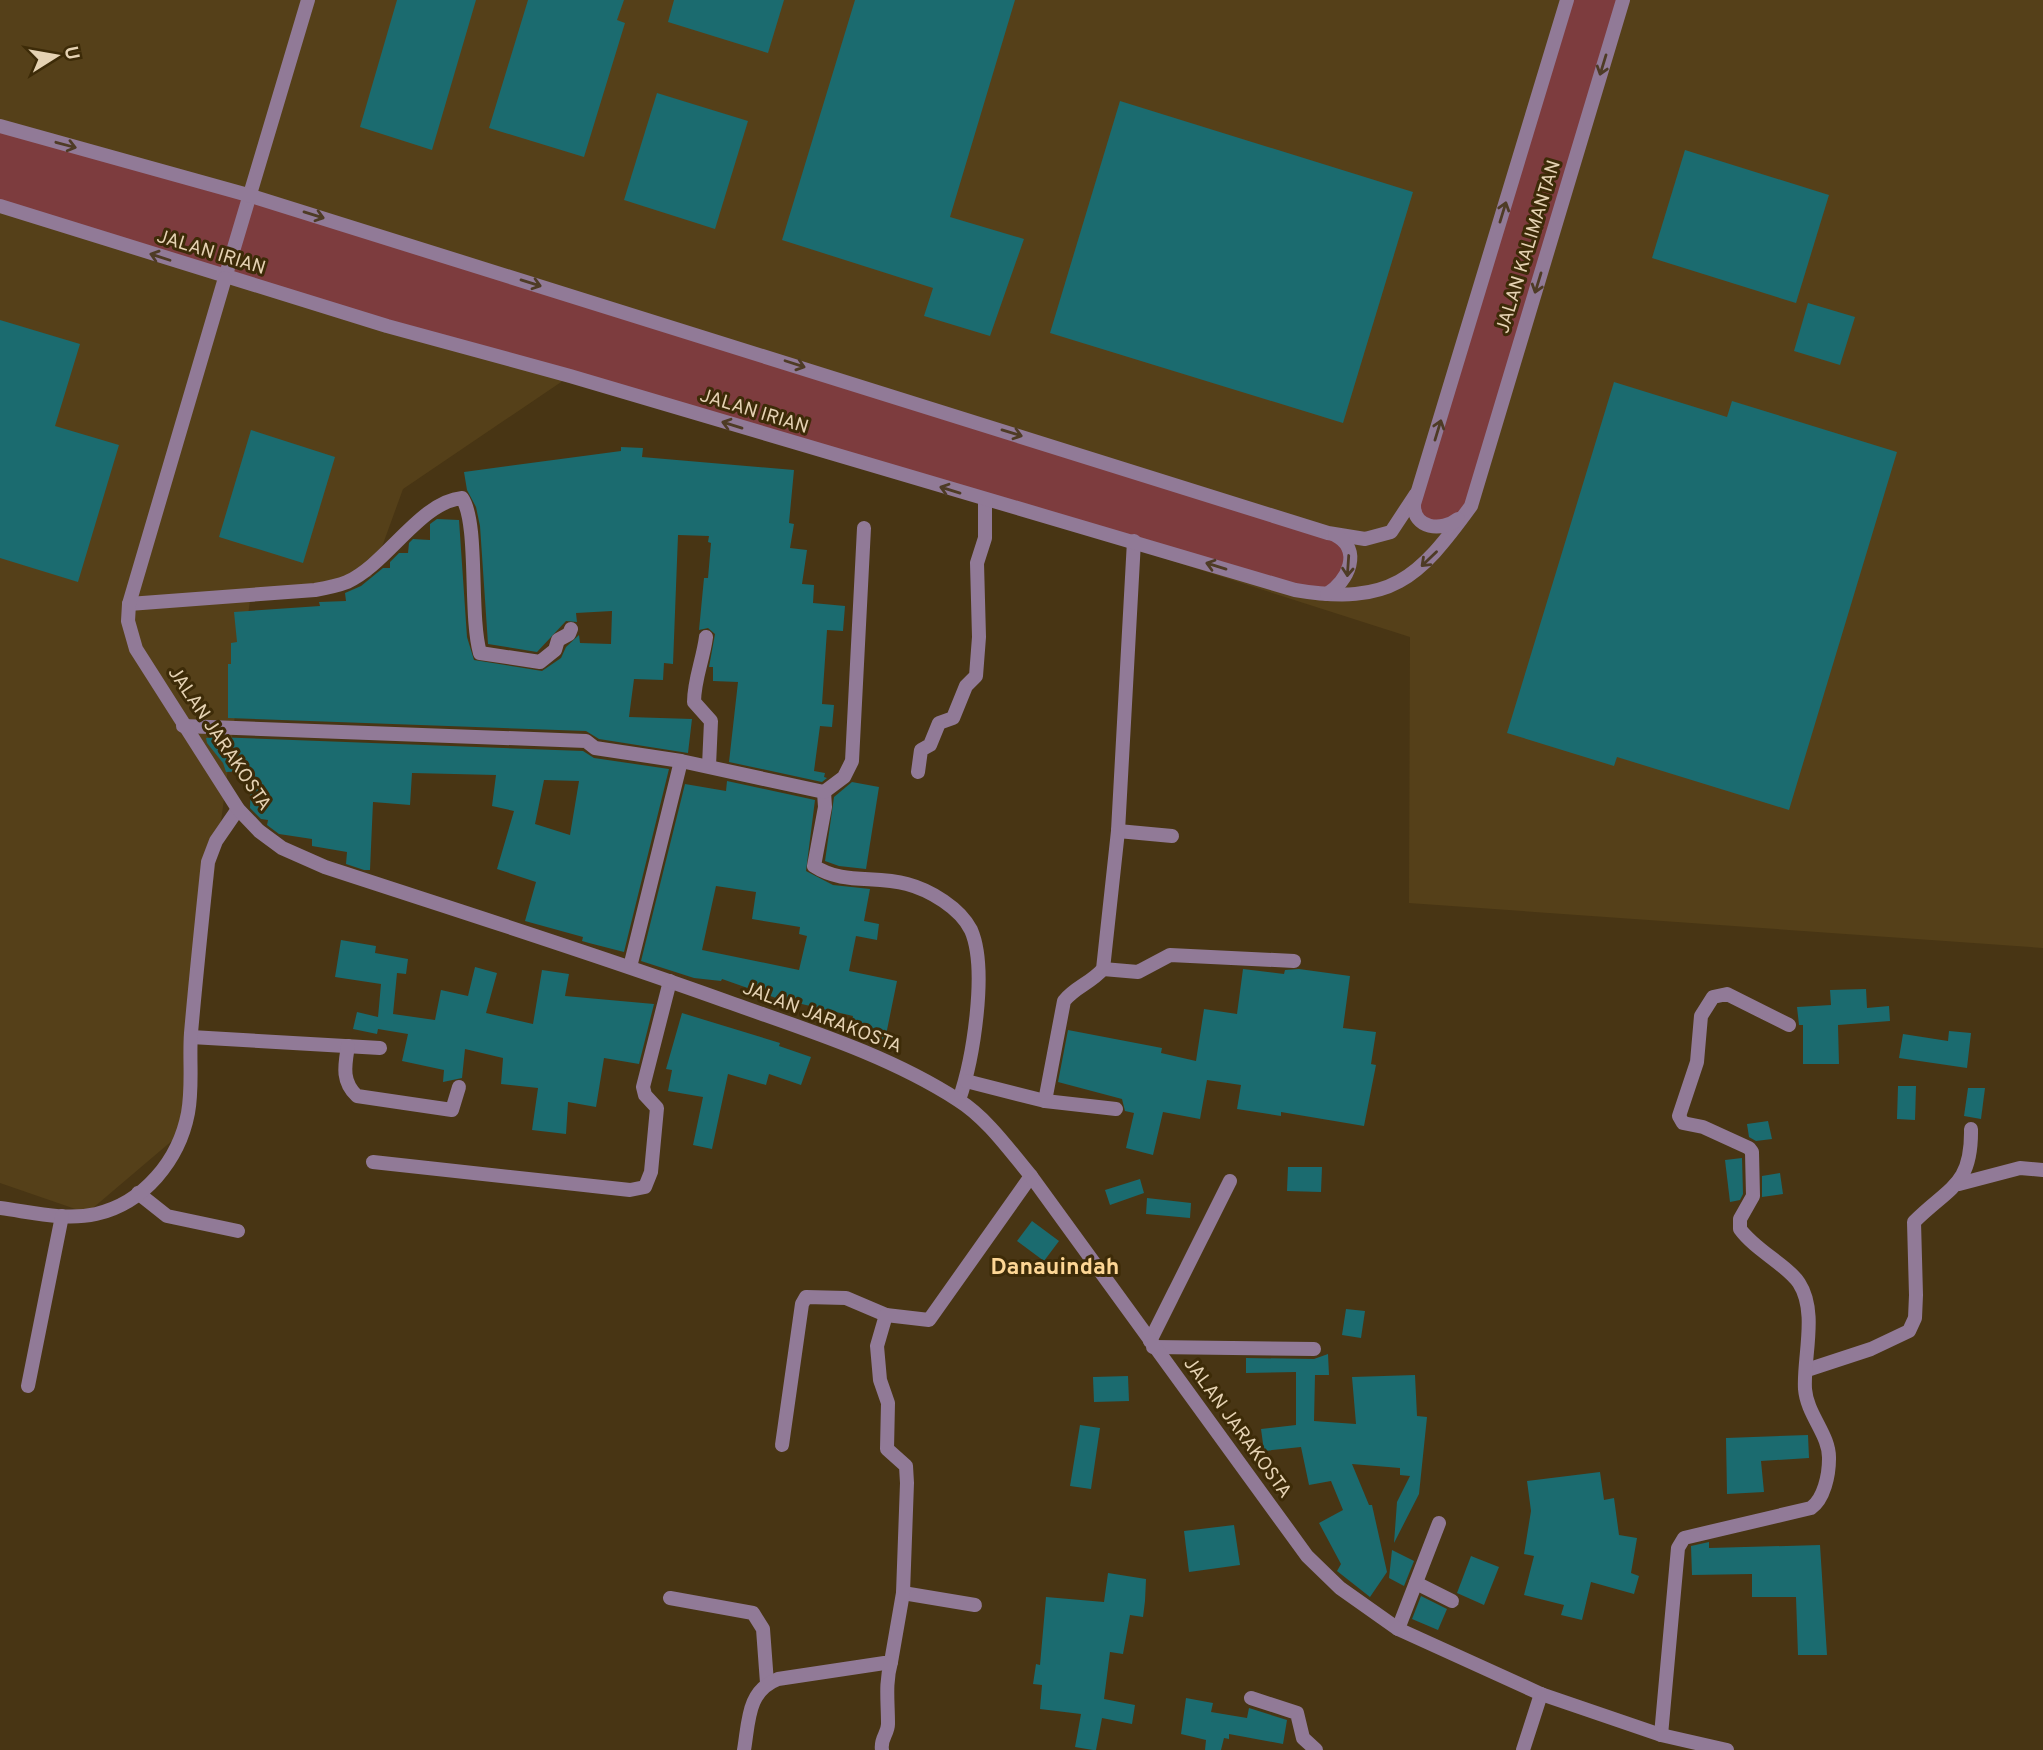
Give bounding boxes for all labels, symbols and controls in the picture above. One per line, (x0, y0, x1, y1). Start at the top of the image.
north arrow (21, 21, 91, 91)
text: U (58, 44, 84, 62)
one-way arrow (1596, 54, 1609, 76)
one-way arrow (54, 139, 76, 152)
street label: JALAN KALIMANTAN (1491, 157, 1567, 337)
one-way arrow (1498, 201, 1510, 223)
one-way arrow (302, 210, 324, 223)
street label: JALAN IRIAN (154, 225, 268, 281)
one-way arrow (150, 250, 172, 262)
one-way arrow (1531, 272, 1544, 294)
one-way arrow (520, 277, 542, 290)
one-way arrow (784, 359, 806, 372)
street label: JALAN IRIAN (697, 384, 811, 440)
one-way arrow (721, 418, 743, 431)
one-way arrow (1432, 419, 1445, 441)
one-way arrow (1001, 427, 1023, 440)
one-way arrow (939, 483, 961, 496)
one-way arrow (1421, 551, 1438, 568)
one-way arrow (1341, 554, 1354, 577)
one-way arrow (1205, 559, 1227, 571)
street label: JALAN JARAKOSTA (162, 662, 276, 816)
street label: JALAN JARAKOSTA (739, 977, 905, 1059)
district label: Danauindah (991, 1254, 1119, 1283)
street label: JALAN JARAKOSTA (1178, 1353, 1296, 1503)

